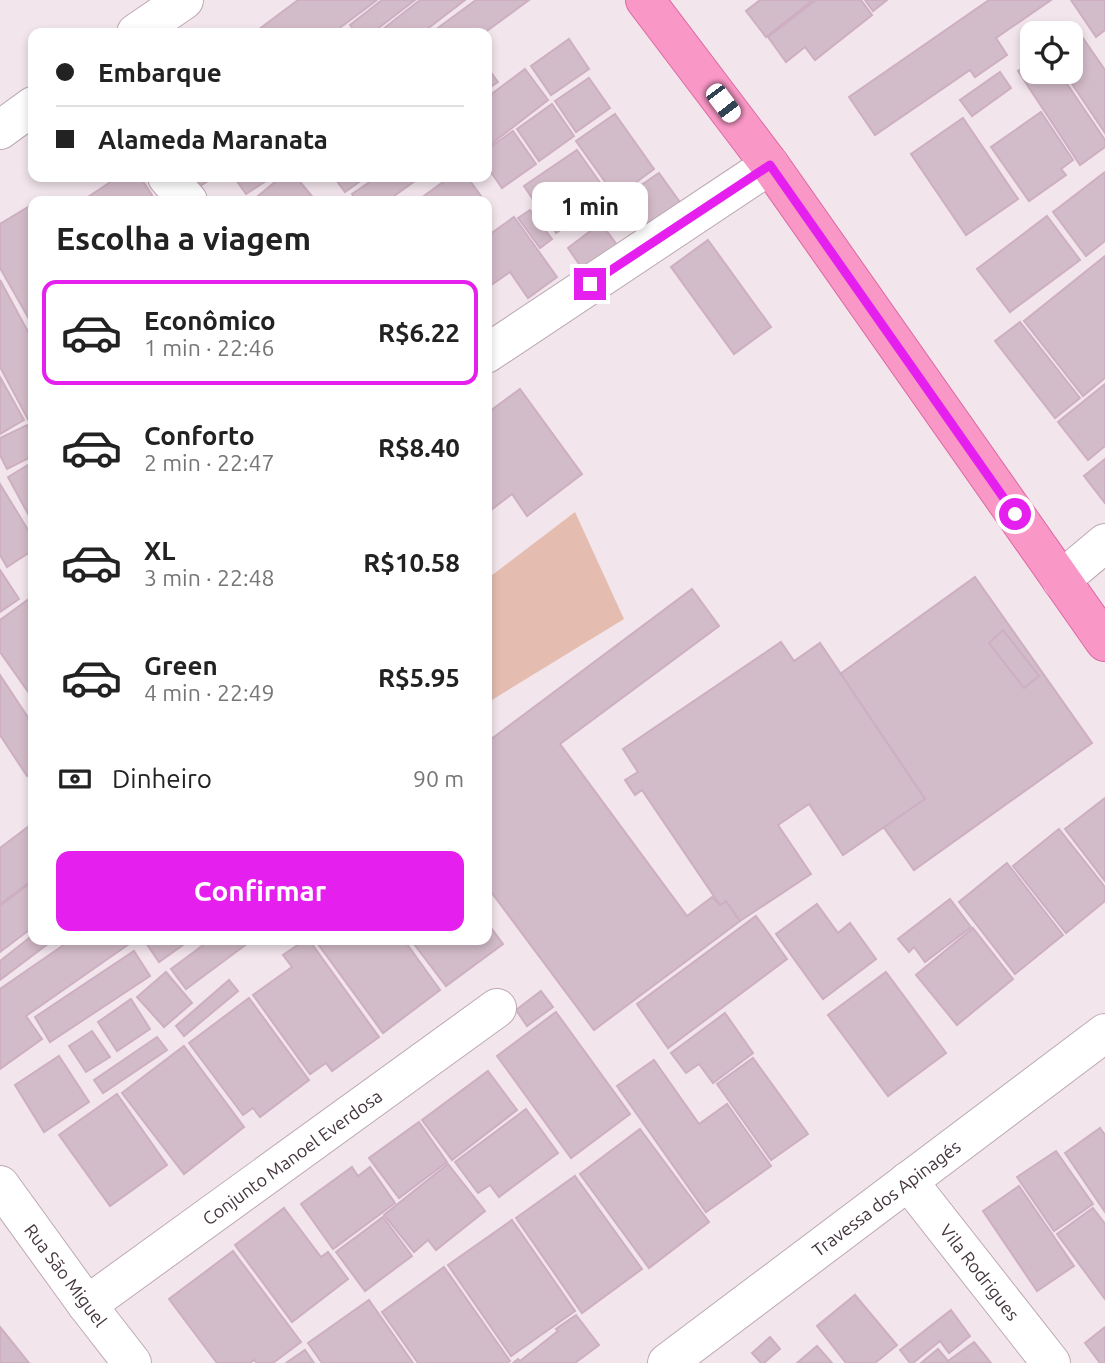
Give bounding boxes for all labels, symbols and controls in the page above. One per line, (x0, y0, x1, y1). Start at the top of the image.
map controls (1020, 21, 1083, 84)
button: locate (1020, 21, 1083, 84)
text: Embarque (98, 58, 222, 87)
car (702, 80, 745, 126)
text: Alameda Maranata (98, 125, 328, 154)
callout: 1 min (532, 182, 648, 232)
text: 1 min (561, 194, 619, 219)
text: Escolha a viagem (56, 220, 311, 256)
route end (574, 268, 606, 300)
icon: car (60, 301, 123, 364)
text: Econômico (144, 306, 276, 335)
text: R$6.22 (378, 318, 460, 347)
text: 1 min · 22:46 (144, 335, 275, 360)
icon: car (60, 416, 123, 479)
text: Conforto (144, 421, 255, 450)
text: R$8.40 (378, 433, 460, 462)
text: 2 min · 22:47 (144, 450, 275, 475)
route start (999, 498, 1031, 530)
icon: car (60, 531, 123, 594)
text: XL (144, 536, 175, 565)
text: R$10.58 (363, 548, 460, 577)
text: 3 min · 22:48 (144, 565, 275, 590)
icon: car (60, 646, 123, 709)
text: Green (144, 651, 218, 680)
text: R$5.95 (378, 663, 460, 692)
text: 4 min · 22:49 (144, 680, 275, 705)
icon: cash (56, 760, 94, 798)
text: Dinheiro (112, 764, 212, 793)
text: 90 m (413, 766, 464, 791)
button: Confirmar (56, 851, 464, 931)
street label: Conjunto Manoel Everdosa (199, 1085, 385, 1229)
street label: Travessa dos Apinagés (808, 1136, 964, 1260)
street label: Rua São Miguel (21, 1220, 111, 1331)
street label: Vila Rodrigues (936, 1220, 1024, 1324)

